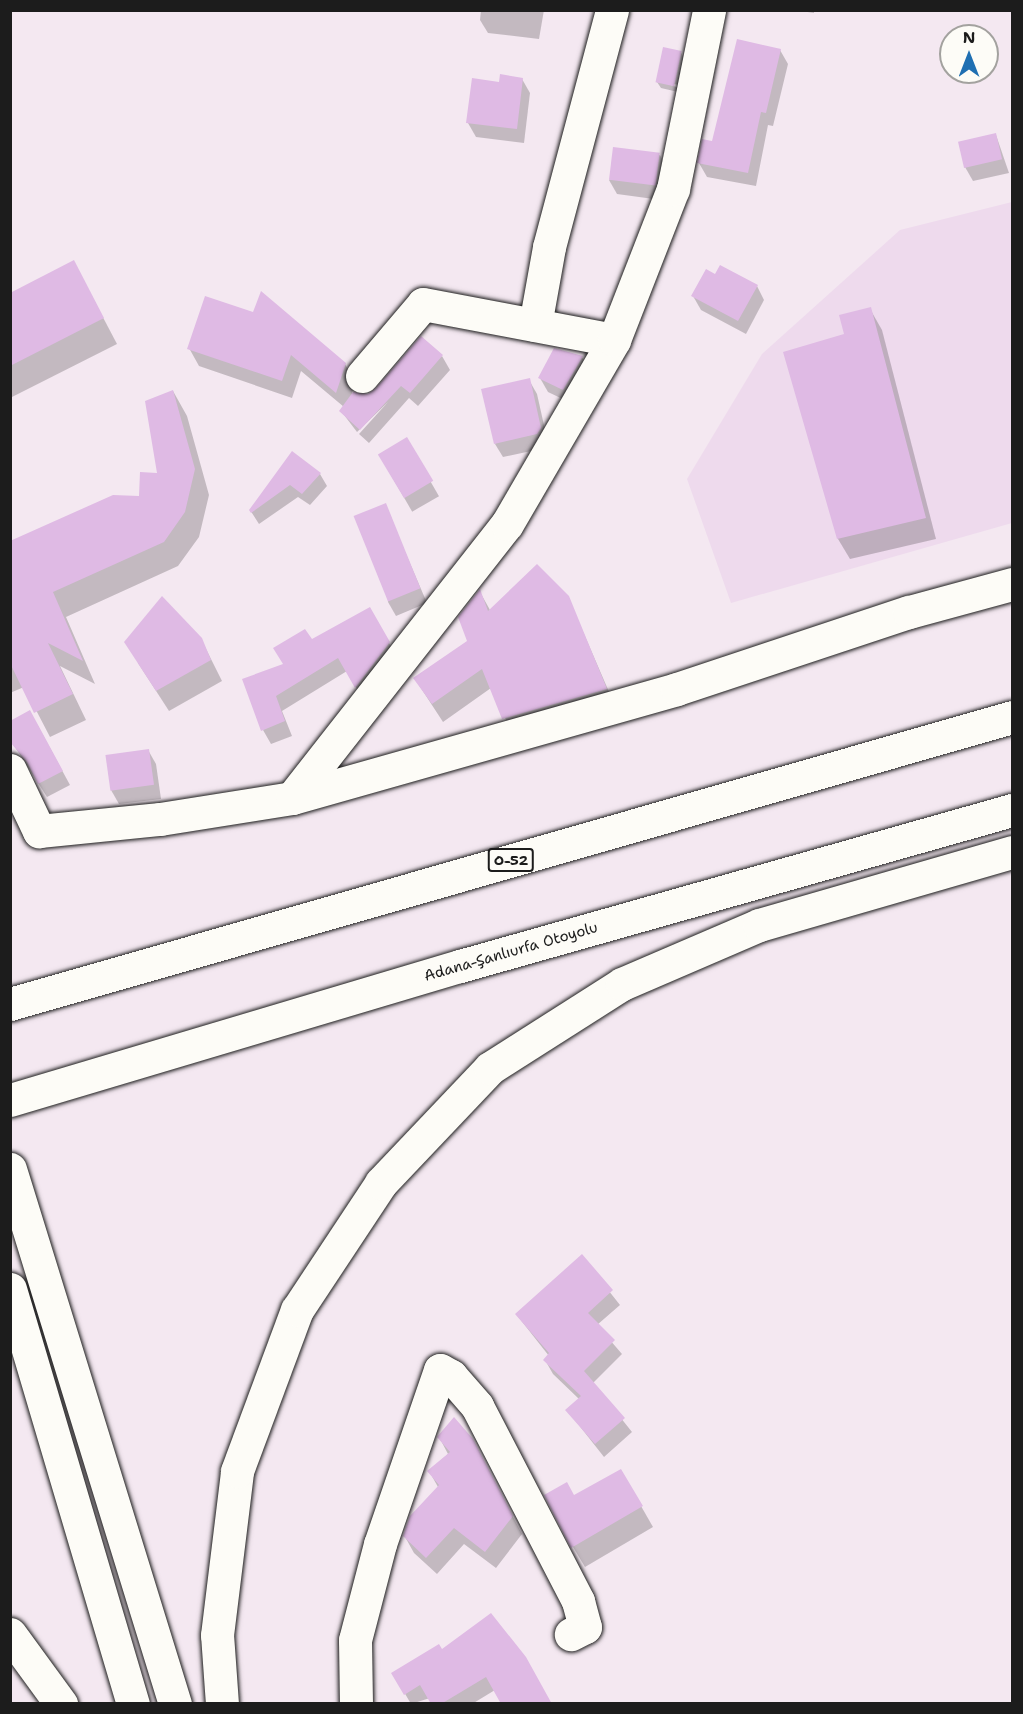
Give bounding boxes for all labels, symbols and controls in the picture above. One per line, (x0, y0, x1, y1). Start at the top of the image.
north arrow (939, 24, 999, 84)
text: N (963, 27, 975, 48)
road number: O-52 (487, 849, 535, 871)
street label: Adana-Şanlıurfa Otoyolu (422, 919, 600, 985)

